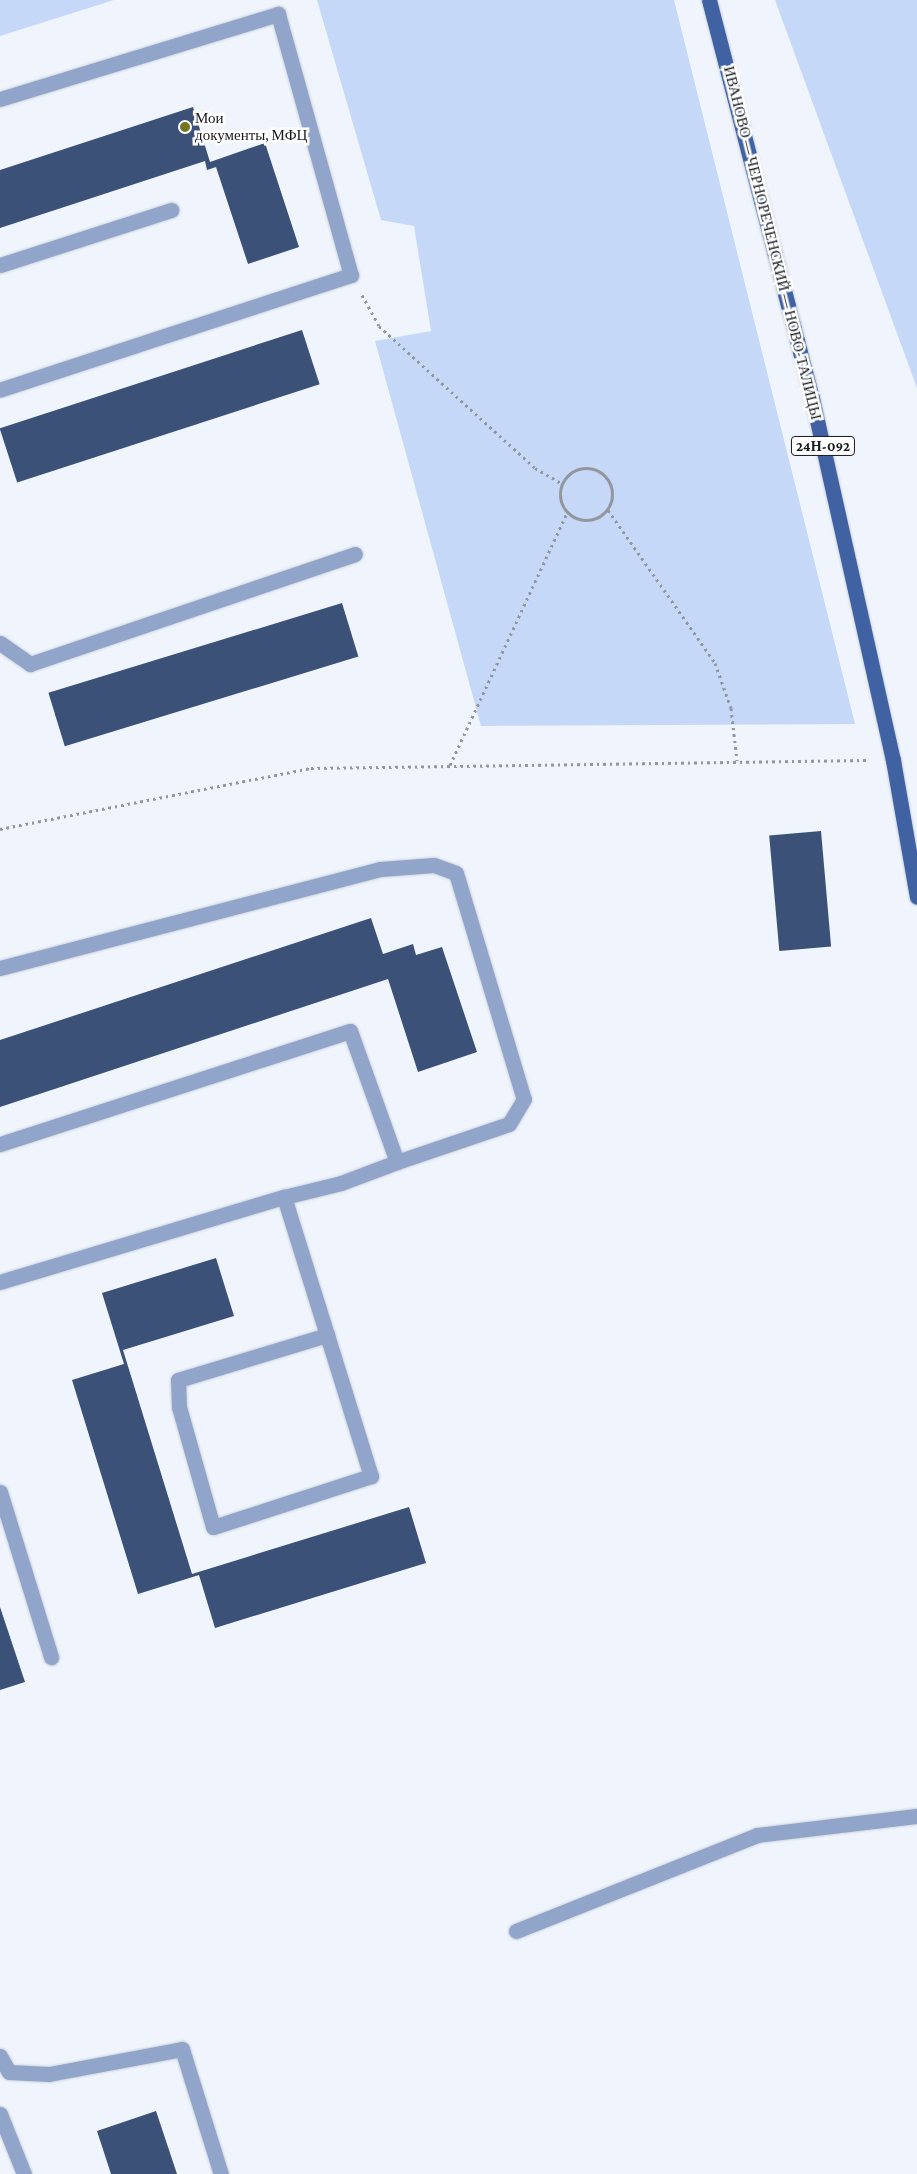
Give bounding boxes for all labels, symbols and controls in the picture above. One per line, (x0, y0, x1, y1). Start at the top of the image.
street label: ИВАНОВО — ЧЕРНОРЕЧЕНСКИЙ — НОВО-ТАЛИЦЫ (719, 64, 825, 422)
place label: Мои документы, МФЦ (195, 109, 307, 144)
marker: Мои документы, МФЦ (179, 121, 191, 133)
road number: 24Н-092 (790, 434, 856, 458)

